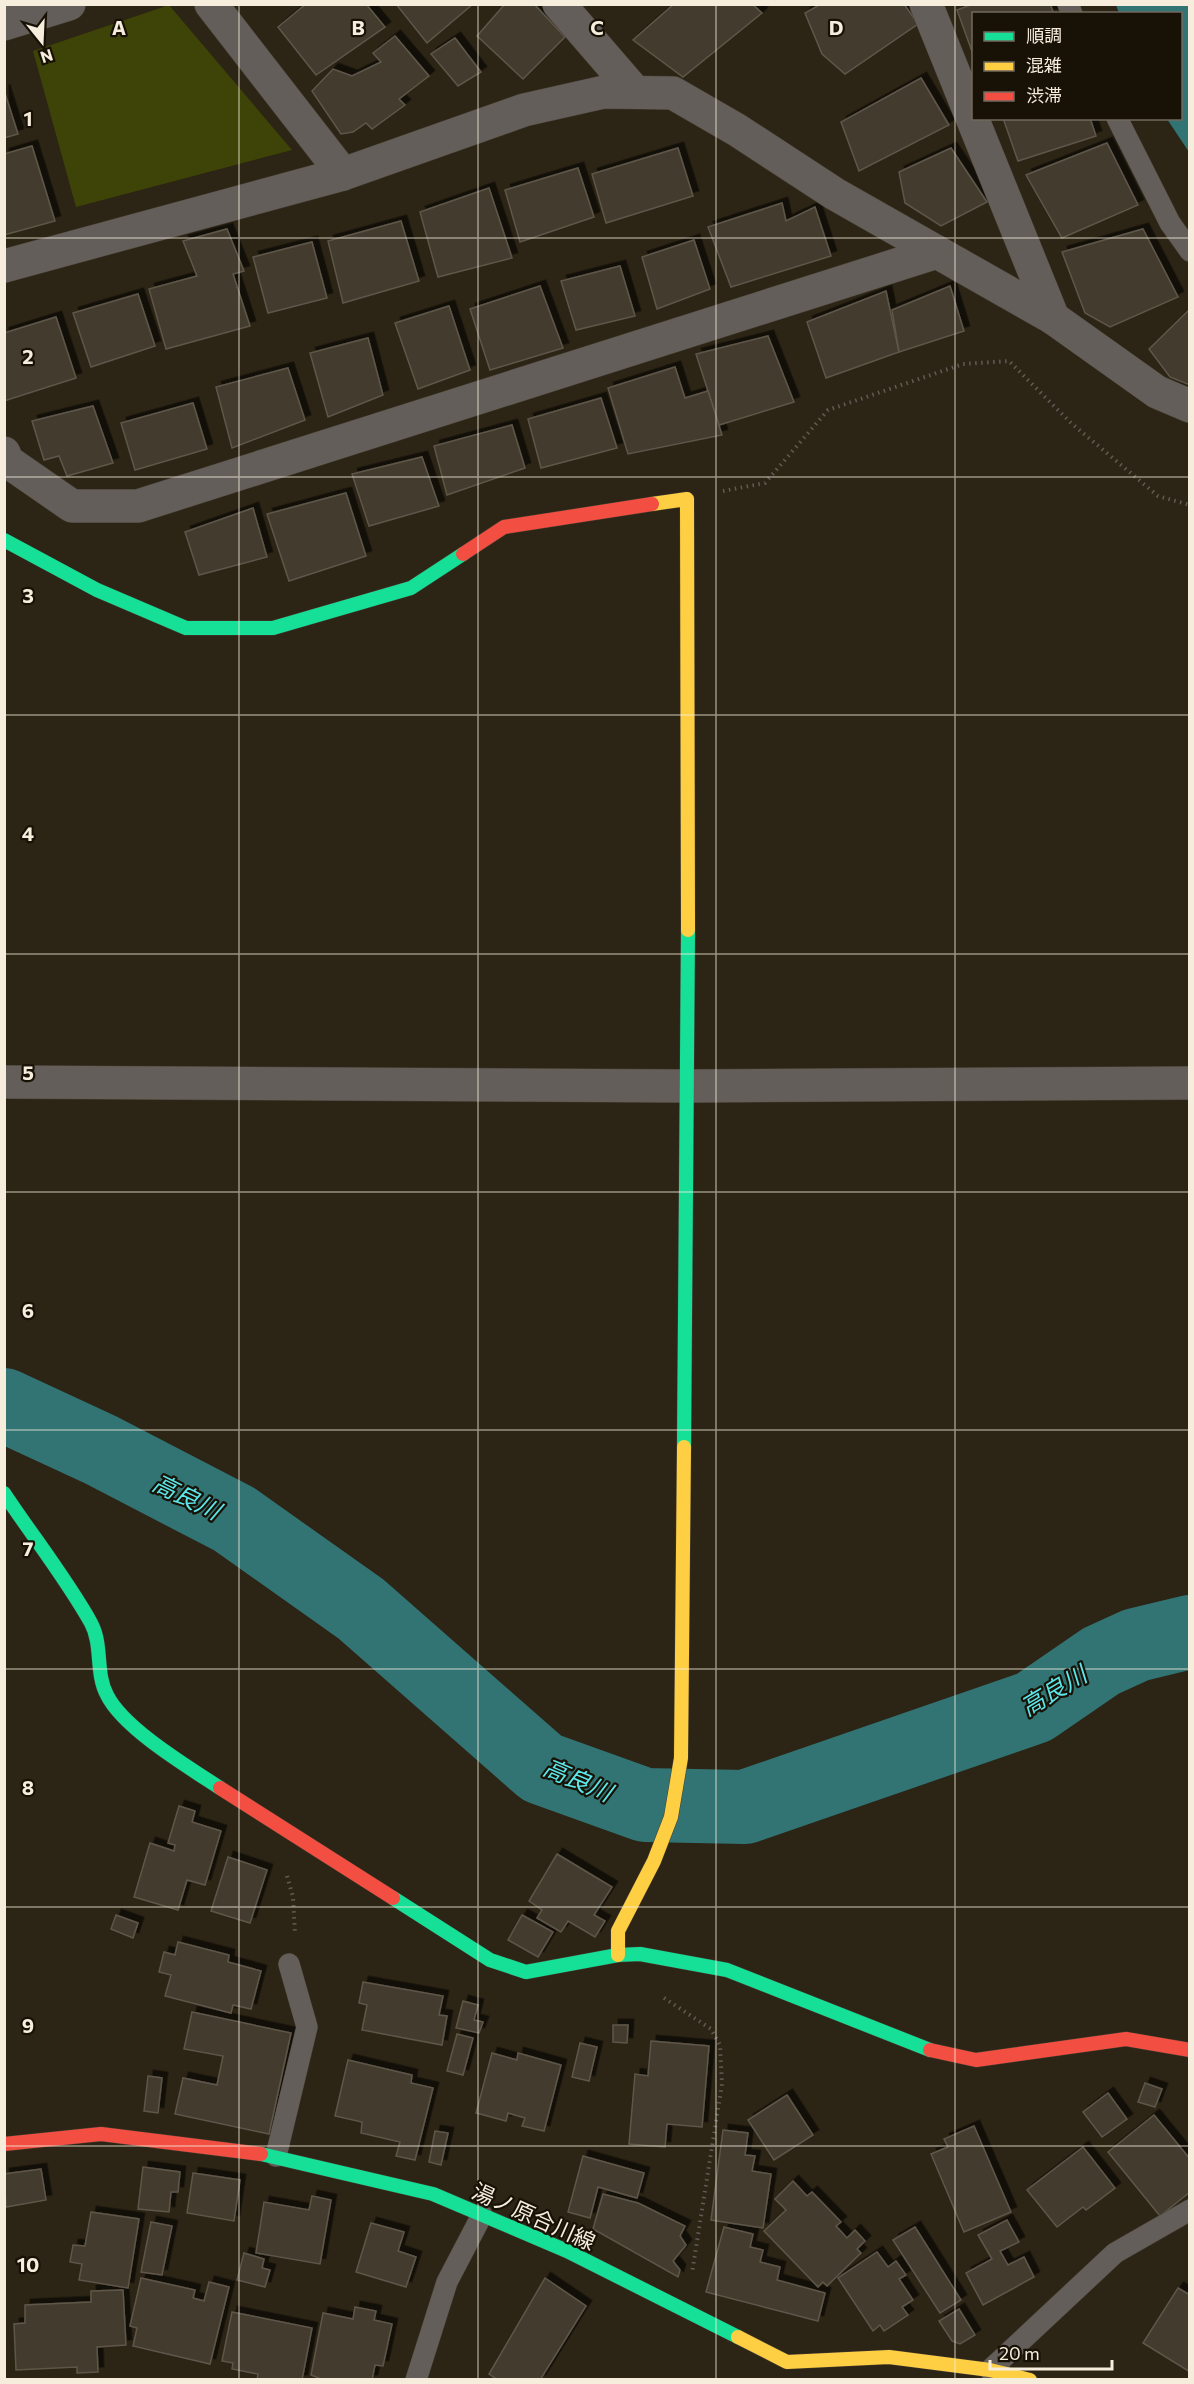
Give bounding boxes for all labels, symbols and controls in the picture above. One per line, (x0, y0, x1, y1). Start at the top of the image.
north arrow (12, 12, 72, 72)
legend (972, 12, 1182, 120)
text: A (112, 15, 126, 39)
text: B (351, 15, 365, 39)
text: C (590, 15, 604, 39)
text: D (829, 15, 843, 39)
text: 順調 (1026, 24, 1062, 46)
text: N (38, 46, 55, 68)
text: 混雑 (1026, 54, 1062, 76)
text: 渋滞 (1026, 84, 1062, 106)
text: 1 (23, 106, 33, 130)
text: 2 (22, 344, 34, 368)
text: 3 (22, 583, 34, 607)
text: 4 (22, 821, 34, 845)
text: 5 (22, 1060, 34, 1084)
text: 6 (22, 1298, 34, 1322)
water label: 高良川 (148, 1467, 228, 1526)
text: 7 (23, 1536, 34, 1560)
water label: 高良川 (1015, 1657, 1094, 1721)
water label: 高良川 (539, 1752, 620, 1808)
text: 8 (22, 1775, 34, 1799)
text: 9 (22, 2013, 34, 2037)
street label: 湯ノ原合川線 (468, 2177, 600, 2255)
text: 10 (17, 2252, 39, 2276)
scale bar (990, 2333, 1112, 2371)
text: 20 m (999, 2342, 1040, 2364)

